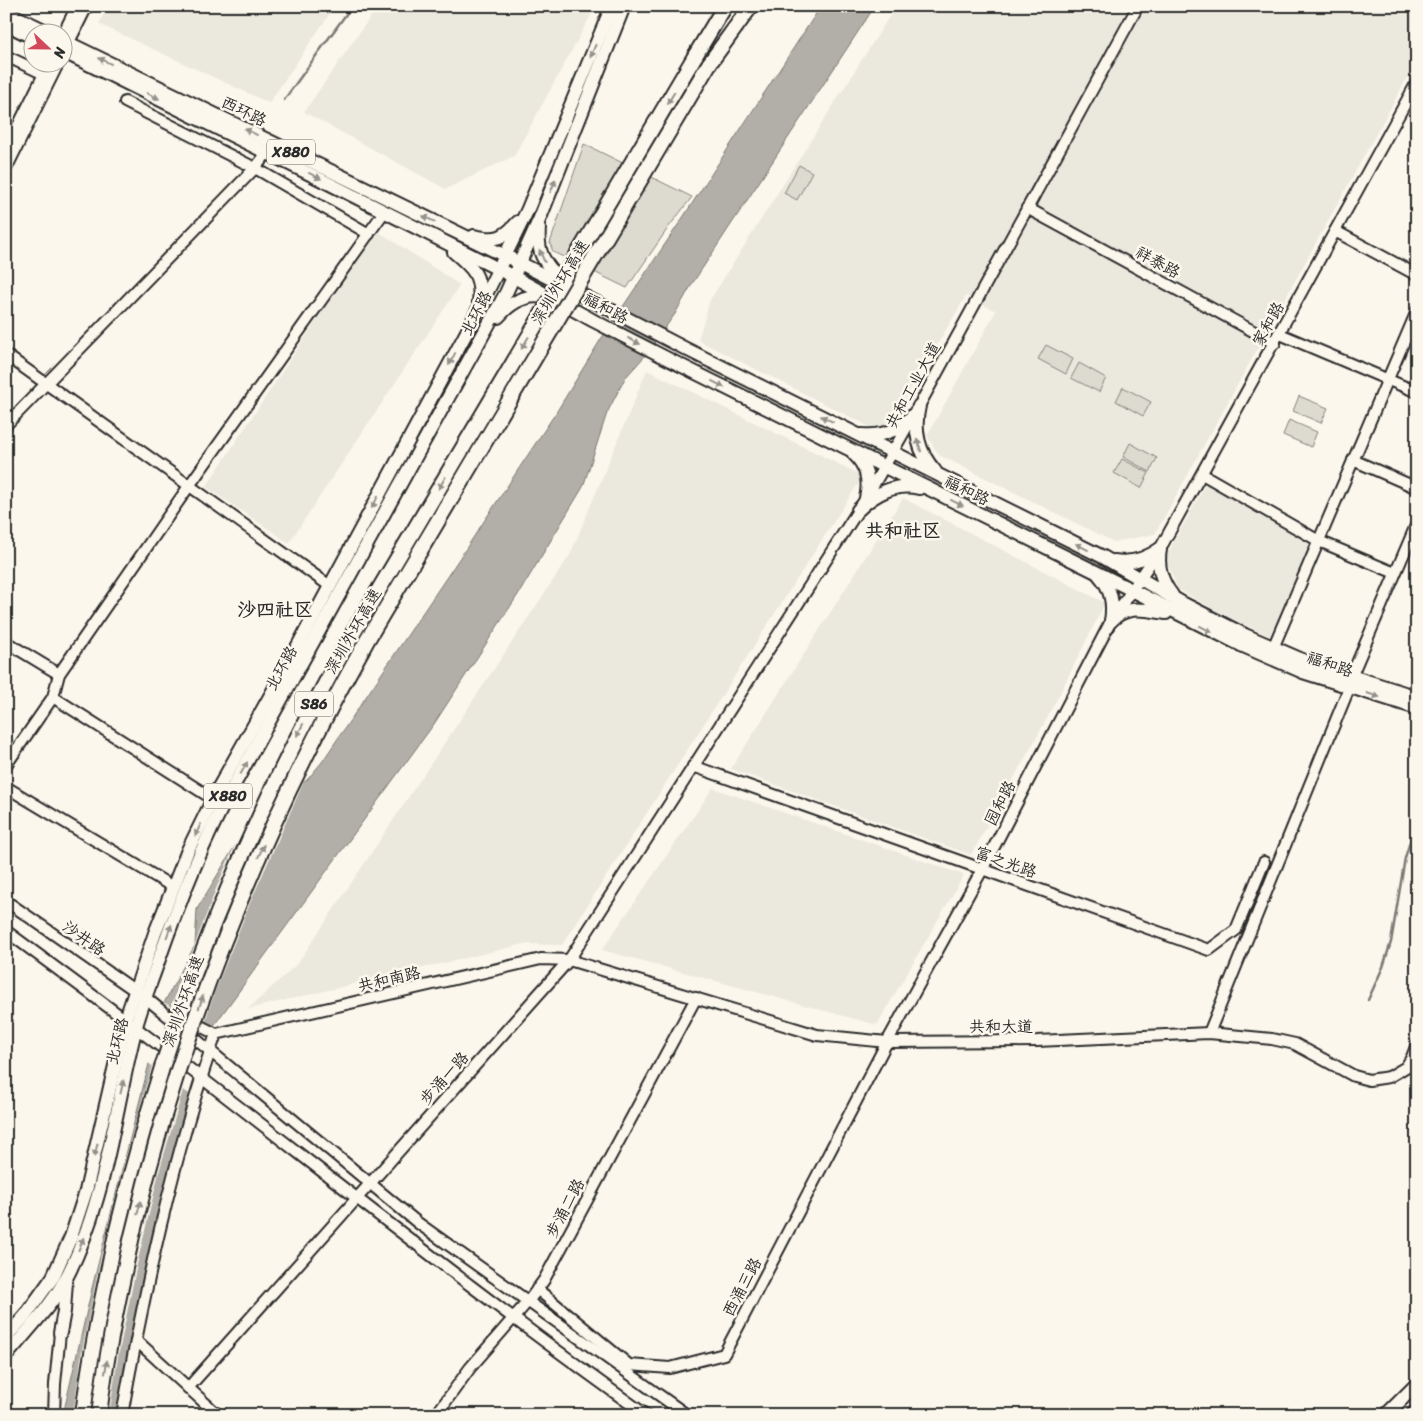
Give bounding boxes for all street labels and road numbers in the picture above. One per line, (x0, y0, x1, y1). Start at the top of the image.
street label: 西环路 (216, 87, 272, 135)
road number: X880 (267, 140, 315, 164)
street label: 深圳外环高速 (523, 233, 597, 331)
street label: 祥泰路 (1130, 238, 1186, 286)
street label: 福和路 (578, 284, 634, 332)
street label: 北环路 (452, 285, 500, 341)
street label: 家和路 (1244, 296, 1292, 352)
street label: 共和工业大道 (877, 336, 949, 434)
street label: 福和路 (939, 466, 995, 514)
street label: 深圳外环高速 (316, 582, 390, 680)
street label: 北环路 (257, 640, 305, 696)
street label: 福和路 (1303, 642, 1357, 686)
road number: S86 (295, 692, 333, 716)
street label: 园和路 (976, 775, 1024, 831)
road number: X880 (204, 784, 252, 808)
street label: 富之光路 (971, 838, 1041, 886)
street label: 沙井路 (56, 912, 112, 964)
street label: 深圳外环高速 (154, 951, 212, 1051)
street label: 共和南路 (355, 958, 423, 1000)
street label: 共和大道 (969, 1012, 1033, 1041)
street label: 北环路 (97, 1014, 137, 1068)
street label: 步涌一路 (412, 1045, 476, 1111)
street label: 步涌二路 (537, 1173, 593, 1243)
street label: 西涌三路 (714, 1252, 770, 1322)

